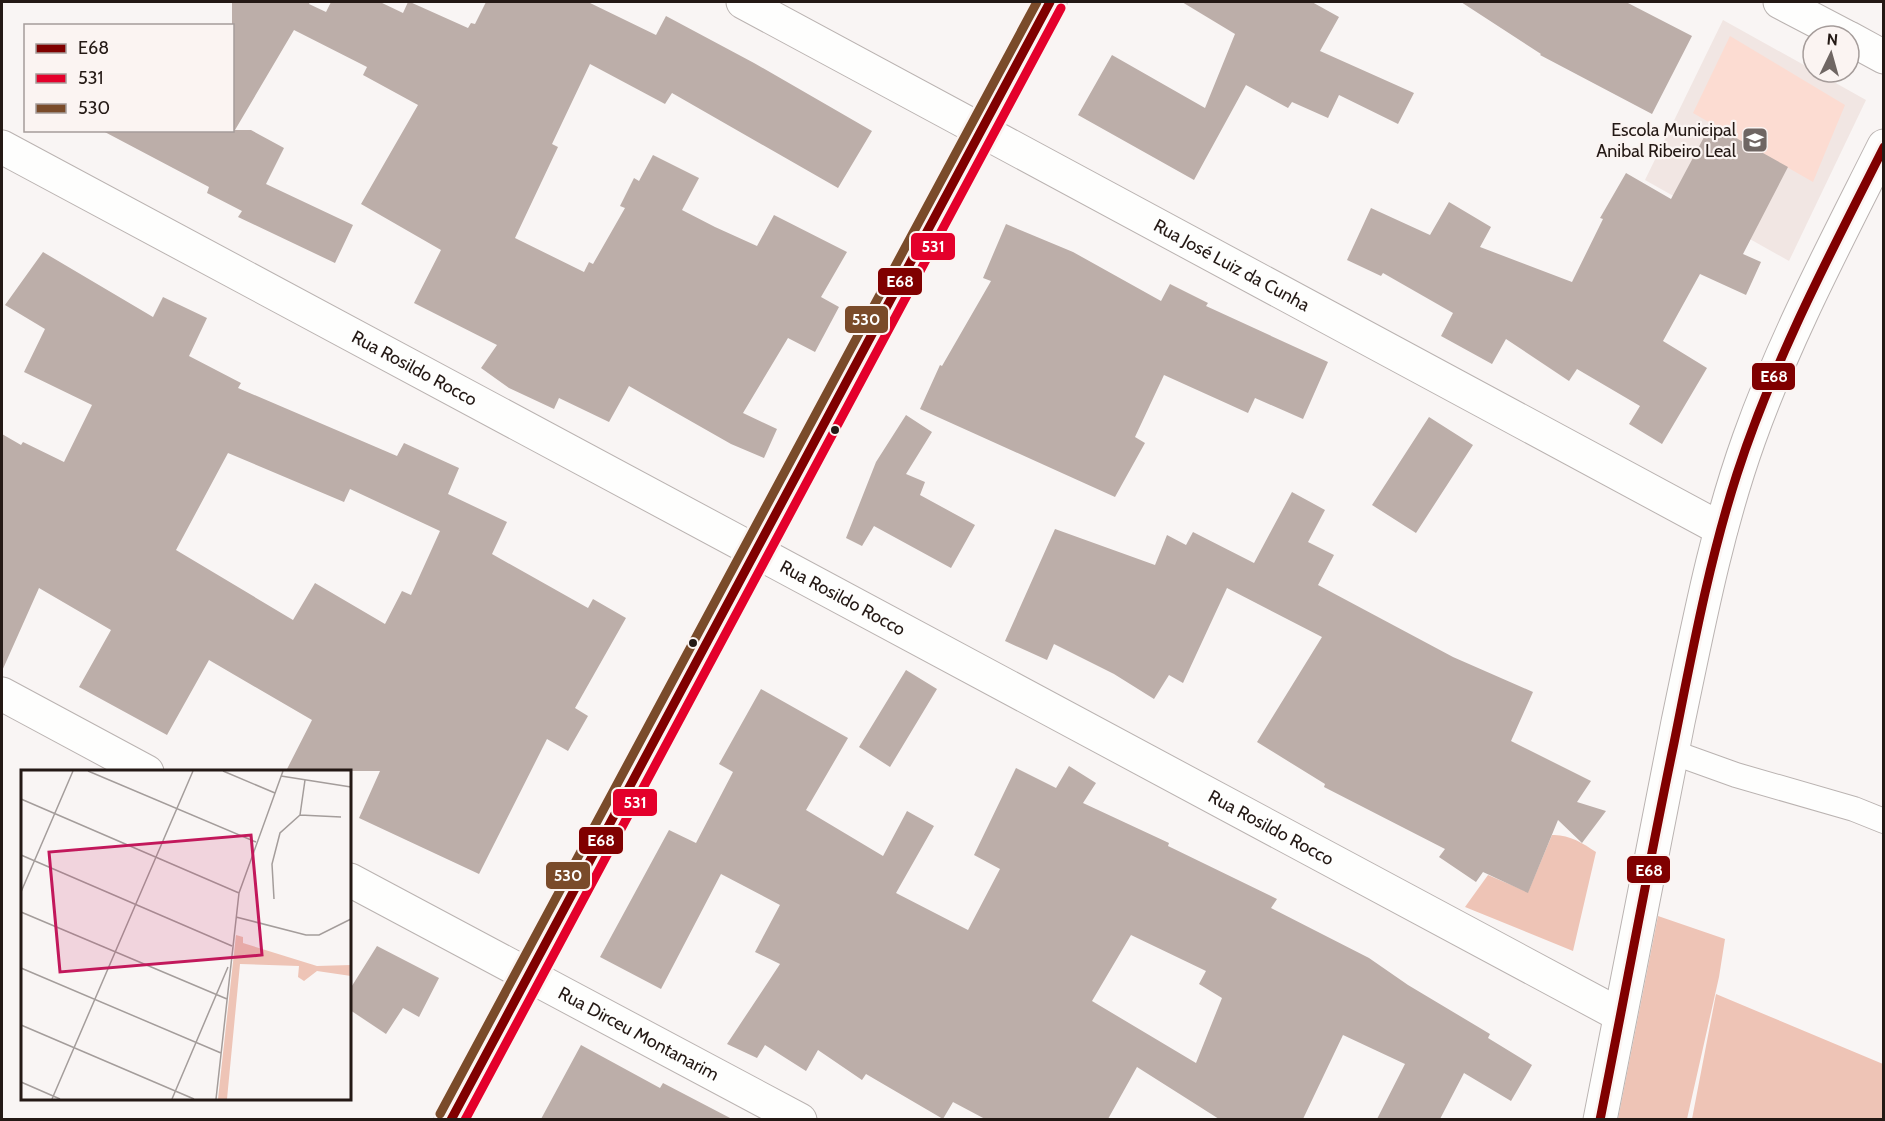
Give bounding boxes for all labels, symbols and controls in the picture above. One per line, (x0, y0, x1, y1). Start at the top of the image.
legend (24, 24, 234, 132)
north arrow (1801, 24, 1861, 84)
text: N (1826, 30, 1839, 50)
text: E68 (78, 37, 109, 59)
text: 531 (78, 67, 103, 89)
text: 530 (78, 97, 110, 119)
place label: Escola Municipal Anibal Ribeiro Leal (1596, 119, 1737, 162)
school or university icon: Escola Municipal Anibal Ribeiro Leal (1740, 125, 1770, 155)
street label: Rua José Luiz da Cunha (1150, 214, 1314, 316)
line badge: 531 (910, 232, 956, 261)
text: 531 (921, 237, 945, 256)
line badge: E68 (877, 267, 923, 296)
text: E68 (886, 272, 914, 291)
line badge: 530 (844, 305, 889, 334)
text: 530 (852, 310, 880, 329)
street label: Rua Rosildo Rocco (348, 326, 481, 411)
line badge: E68 (1751, 362, 1796, 391)
text: E68 (1760, 367, 1788, 386)
unlabelled marker (829, 424, 841, 436)
street label: Rua Rosildo Rocco (776, 555, 909, 641)
unlabelled marker (687, 637, 699, 649)
inset map (21, 770, 351, 1100)
street label: Rua Rosildo Rocco (1204, 785, 1337, 870)
line badge: 531 (612, 788, 658, 817)
text: 531 (623, 793, 647, 812)
line badge: E68 (578, 826, 624, 855)
text: E68 (587, 831, 615, 850)
line badge: E68 (1626, 855, 1671, 884)
line badge: 530 (545, 861, 591, 890)
text: E68 (1635, 861, 1663, 880)
text: 530 (554, 866, 582, 885)
street label: Rua Dirceu Montanarim (554, 982, 723, 1086)

